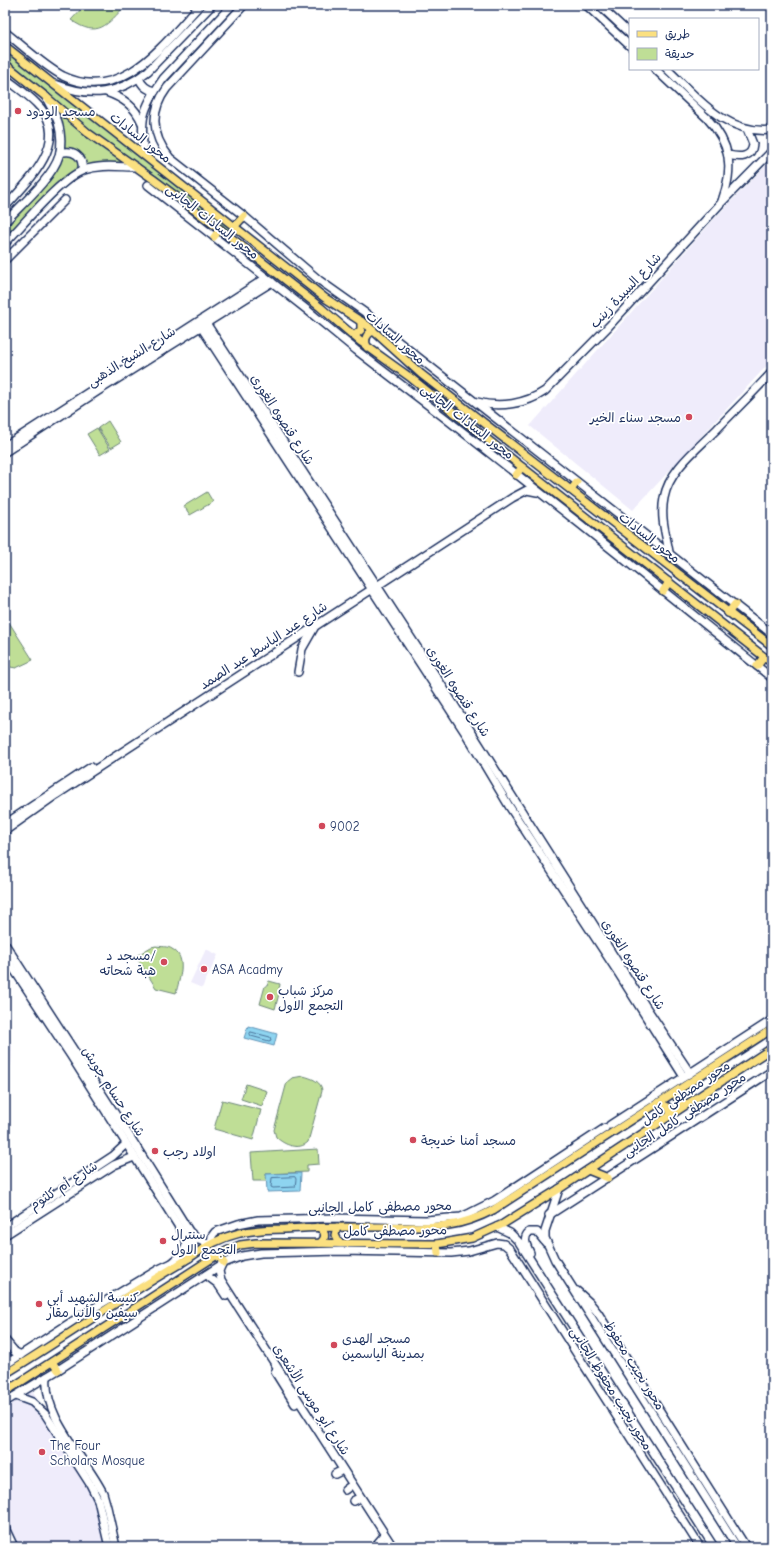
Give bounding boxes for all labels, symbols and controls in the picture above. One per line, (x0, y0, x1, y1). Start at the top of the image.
legend (629, 18, 759, 70)
text: طريق (665, 27, 690, 41)
text: حديقة (665, 47, 694, 61)
place label: مسجد الودود (26, 104, 95, 120)
marker: مسجد الودود (13, 106, 23, 116)
street label: محور السادات (107, 109, 174, 167)
street label: محور السادات الجانبى (162, 181, 262, 264)
street label: شارع السيدة زينب (587, 250, 665, 332)
street label: محور السادات (362, 308, 428, 368)
street label: شارع الشيخ الذهبى (84, 323, 179, 391)
street label: شارع قنصوه الغورى (246, 371, 317, 468)
street label: محور السادات الجانبى (417, 381, 517, 464)
place label: مسجد سناء الخير (589, 410, 681, 426)
marker: مسجد سناء الخير (684, 412, 694, 422)
street label: محور السادات (616, 509, 683, 567)
street label: شارع عبد الباسط عبد الصمد (197, 599, 331, 694)
street label: شارع قنصوه الغورى (422, 643, 493, 740)
place label: 9002 (330, 819, 360, 834)
marker: 9002 (317, 821, 327, 831)
street label: شارع قنصوه الغورى (597, 916, 668, 1013)
place label: مسجد د/ هبة شحاته (100, 948, 156, 979)
marker: مسجد د/ هبة شحاته (159, 957, 169, 967)
place label: ASA Acadmy (212, 962, 283, 977)
marker: ASA Acadmy (199, 964, 209, 974)
place label: مركز شباب التجمع الاول (278, 983, 343, 1016)
marker: مركز شباب التجمع الاول (265, 992, 275, 1002)
street label: شارع حسام جويش (77, 1044, 148, 1140)
street label: محور مصطفى كامل (638, 1057, 734, 1129)
street label: محور مصطفى كامل الجانبى (620, 1069, 750, 1162)
place label: مسجد أمنا خديجة (421, 1133, 516, 1149)
marker: مسجد أمنا خديجة (408, 1135, 418, 1145)
place label: اولاد رجب (163, 1144, 216, 1160)
marker: اولاد رجب (150, 1146, 160, 1156)
street label: شارع أم كلثوم (27, 1158, 102, 1215)
street label: محور مصطفى كامل الجانبى (308, 1198, 452, 1217)
street label: محور مصطفى كامل (343, 1222, 447, 1241)
place label: سنترال التجمع الاول (171, 1227, 236, 1260)
marker: سنترال التجمع الاول (158, 1236, 168, 1246)
place label: كنيسة الشهيد أبي سيفين والأنبا مقار (46, 1290, 139, 1321)
marker: كنيسة الشهيد أبي سيفين والأنبا مقار (34, 1299, 44, 1309)
street label: محور نجيب محفوظ (600, 1318, 668, 1413)
street label: محور نجيب محفوظ الجانبى (566, 1324, 656, 1454)
place label: مسجد الهدى بمدينة الياسمين (342, 1331, 425, 1362)
street label: شارع أبو موسى الأشعرى (268, 1340, 354, 1459)
marker: مسجد الهدى بمدينة الياسمين (329, 1340, 339, 1350)
place label: The Four Scholars Mosque (50, 1438, 145, 1468)
marker: The Four Scholars Mosque (37, 1447, 47, 1457)

